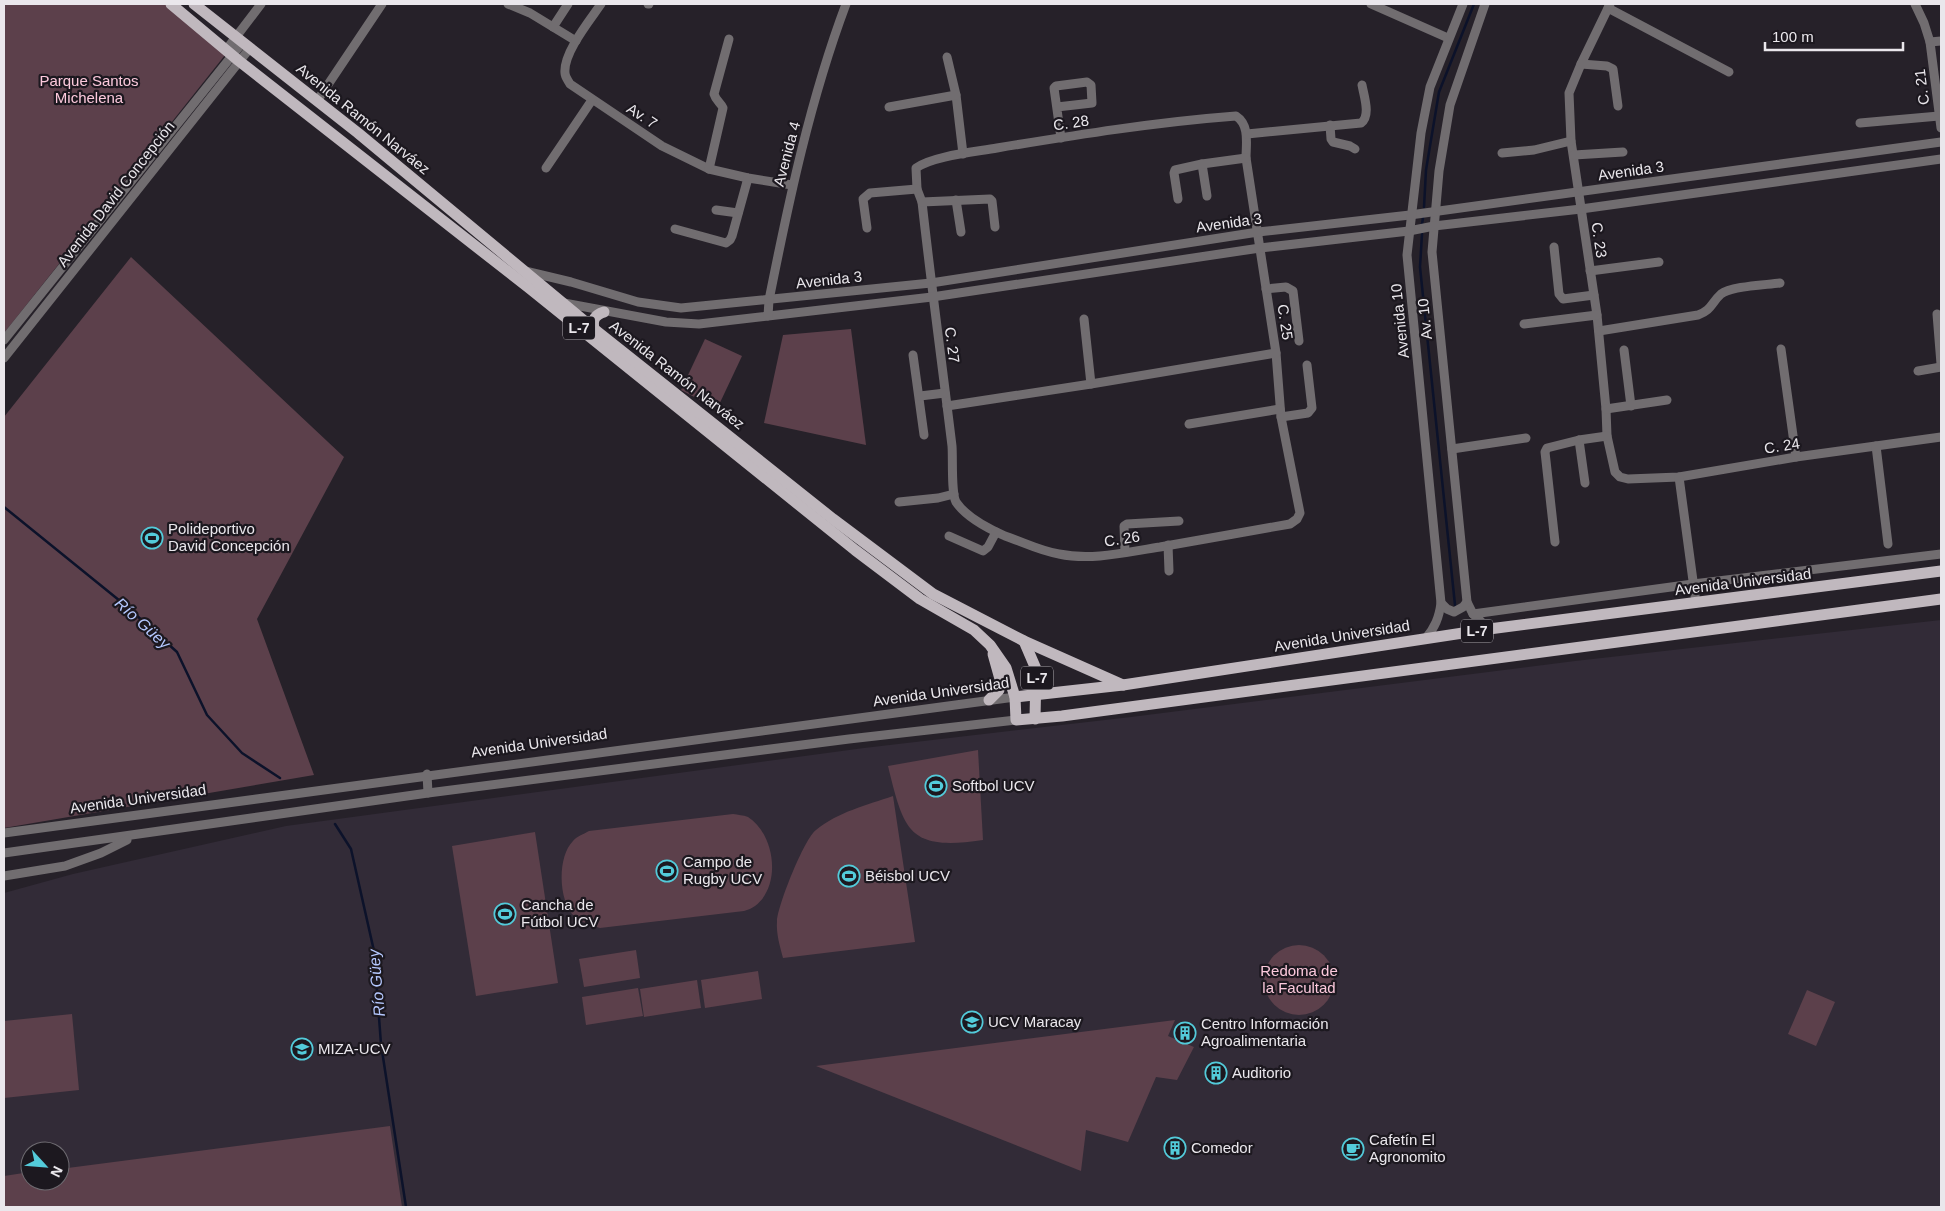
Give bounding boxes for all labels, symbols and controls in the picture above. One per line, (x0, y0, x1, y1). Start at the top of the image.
scale bar (1765, 20, 1902, 52)
text: 100 m (1772, 28, 1814, 45)
street label: Avenida Ramón Narváez (293, 60, 433, 178)
street label: C. 21 (1911, 68, 1932, 106)
park label: Parque Santos Michelena (39, 72, 139, 106)
street label: Av. 7 (624, 100, 661, 132)
street label: C. 28 (1052, 112, 1090, 133)
street label: Avenida David Concepción (54, 118, 178, 270)
street label: Avenida 4 (770, 120, 803, 188)
street label: Avenida 3 (1597, 157, 1665, 184)
street label: Avenida 3 (1195, 209, 1263, 236)
street label: C. 23 (1589, 221, 1610, 259)
street label: Avenida 3 (795, 268, 863, 291)
street label: Avenida 10 (1387, 283, 1412, 359)
street label: Av. 10 (1414, 298, 1435, 340)
street label: C. 25 (1275, 303, 1296, 341)
road number: L-7 (563, 316, 595, 339)
street label: Avenida Ramón Narváez (606, 317, 748, 433)
street label: C. 27 (942, 326, 963, 364)
street label: C. 24 (1763, 434, 1801, 457)
place label: Polideportivo David Concepción (168, 520, 290, 554)
sports icon: Polideportivo David Concepción (140, 526, 164, 550)
street label: C. 26 (1103, 527, 1141, 550)
street label: Avenida Universidad (1674, 565, 1812, 598)
water label: Río Güey (112, 594, 174, 653)
street label: Avenida Universidad (1273, 616, 1411, 655)
road number: L-7 (1461, 620, 1493, 642)
road number: L-7 (1021, 666, 1053, 690)
street label: Avenida Universidad (872, 674, 1010, 709)
street label: Avenida Universidad (470, 725, 608, 760)
sports icon: Softbol UCV (924, 774, 948, 798)
place label: Softbol UCV (952, 777, 1035, 794)
street label: Avenida Universidad (69, 781, 207, 816)
place label: Campo de Rugby UCV (683, 853, 762, 887)
sports icon: Campo de Rugby UCV (655, 859, 679, 883)
sports icon: Béisbol UCV (837, 864, 861, 888)
place label: Béisbol UCV (865, 867, 950, 884)
place label: Cancha de Fútbol UCV (521, 896, 599, 930)
sports icon: Cancha de Fútbol UCV (493, 902, 517, 926)
water label: Río Güey (365, 948, 388, 1017)
park label: Redoma de la Facultad (1260, 962, 1338, 996)
school or university icon: UCV Maracay (960, 1010, 984, 1034)
place label: UCV Maracay (988, 1013, 1082, 1030)
place label: Centro Información Agroalimentaria (1201, 1015, 1329, 1049)
building icon: Centro Información Agroalimentaria (1173, 1021, 1197, 1045)
school or university icon: MIZA-UCV (290, 1037, 314, 1061)
place label: MIZA-UCV (318, 1040, 391, 1057)
building icon: Auditorio (1204, 1061, 1228, 1085)
place label: Auditorio (1232, 1064, 1291, 1081)
place label: Cafetín El Agronomito (1369, 1131, 1446, 1165)
building icon: Comedor (1163, 1136, 1187, 1160)
cafe icon: Cafetín El Agronomito (1341, 1137, 1365, 1161)
place label: Comedor (1191, 1139, 1253, 1156)
north arrow (20, 1141, 70, 1191)
text: N (47, 1164, 66, 1180)

